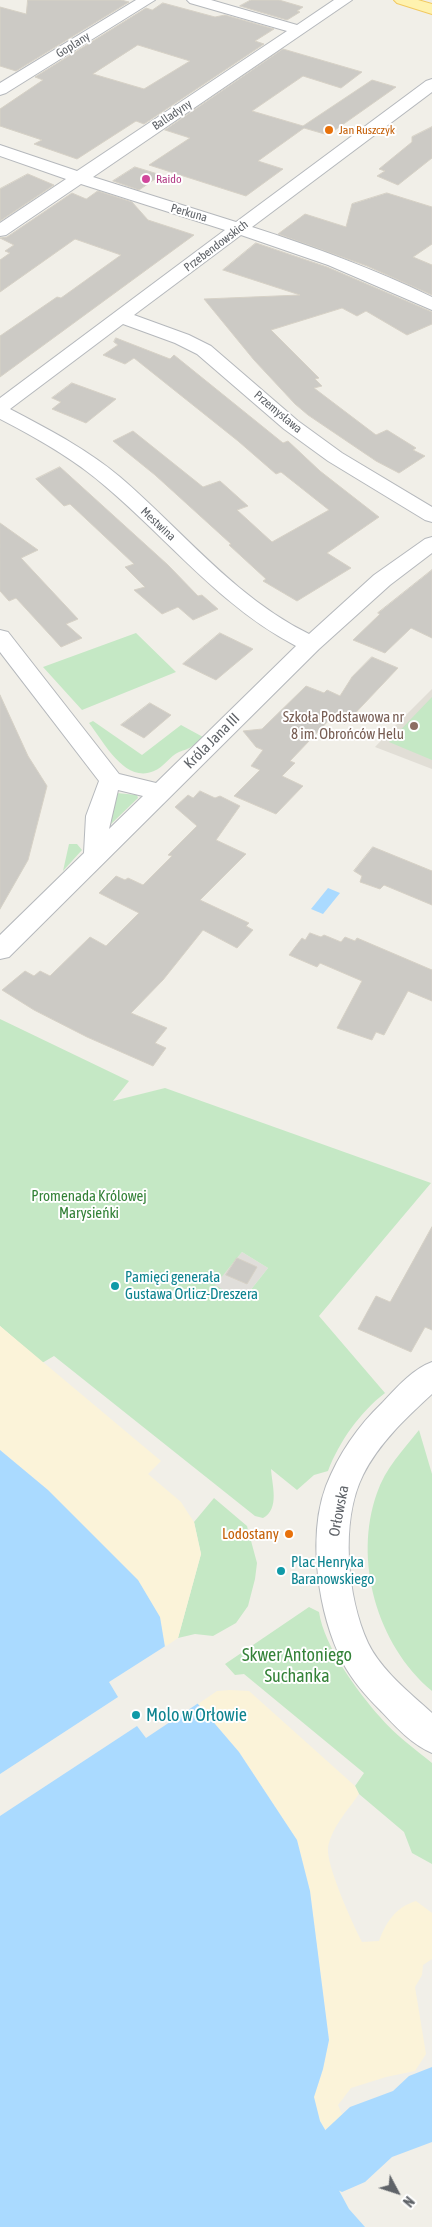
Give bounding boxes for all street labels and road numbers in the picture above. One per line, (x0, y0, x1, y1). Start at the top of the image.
street label: Goplany (53, 29, 93, 61)
street label: Balladyny (149, 97, 195, 133)
street label: Perkuna (169, 201, 209, 225)
street label: Przebendowskich (181, 217, 251, 275)
street label: Przemysława (251, 388, 305, 436)
street label: Mestwina (138, 504, 178, 544)
street label: Króla Jana III (180, 709, 244, 773)
street label: Orłowska (325, 1484, 353, 1538)

